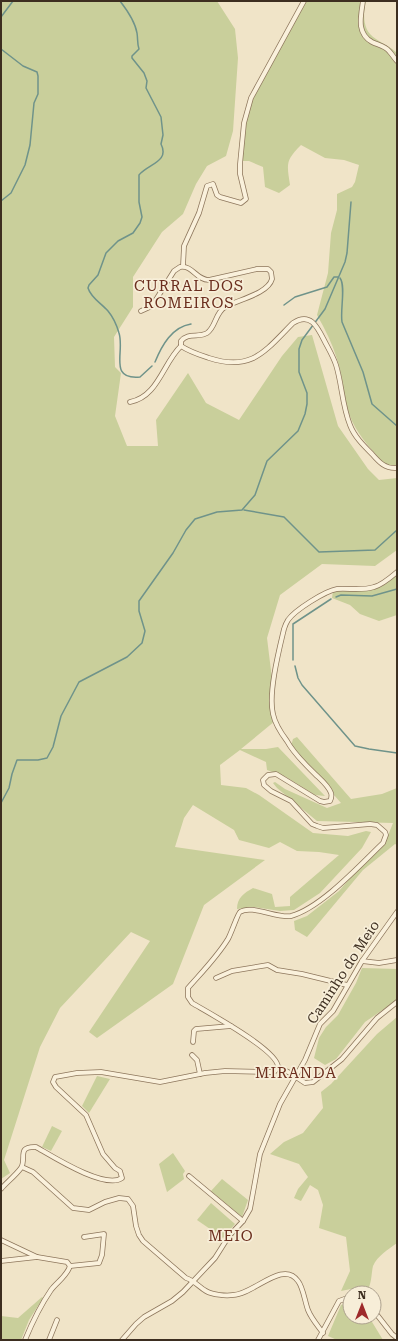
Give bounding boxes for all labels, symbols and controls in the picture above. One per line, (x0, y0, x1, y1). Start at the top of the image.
district label: CURRAL DOS ROMEIROS (134, 277, 244, 312)
street label: Caminho do Meio (304, 917, 382, 1027)
district label: MIRANDA (255, 1064, 337, 1082)
district label: MEIO (208, 1227, 254, 1245)
north arrow (342, 1285, 382, 1325)
text: N (358, 1289, 367, 1302)

